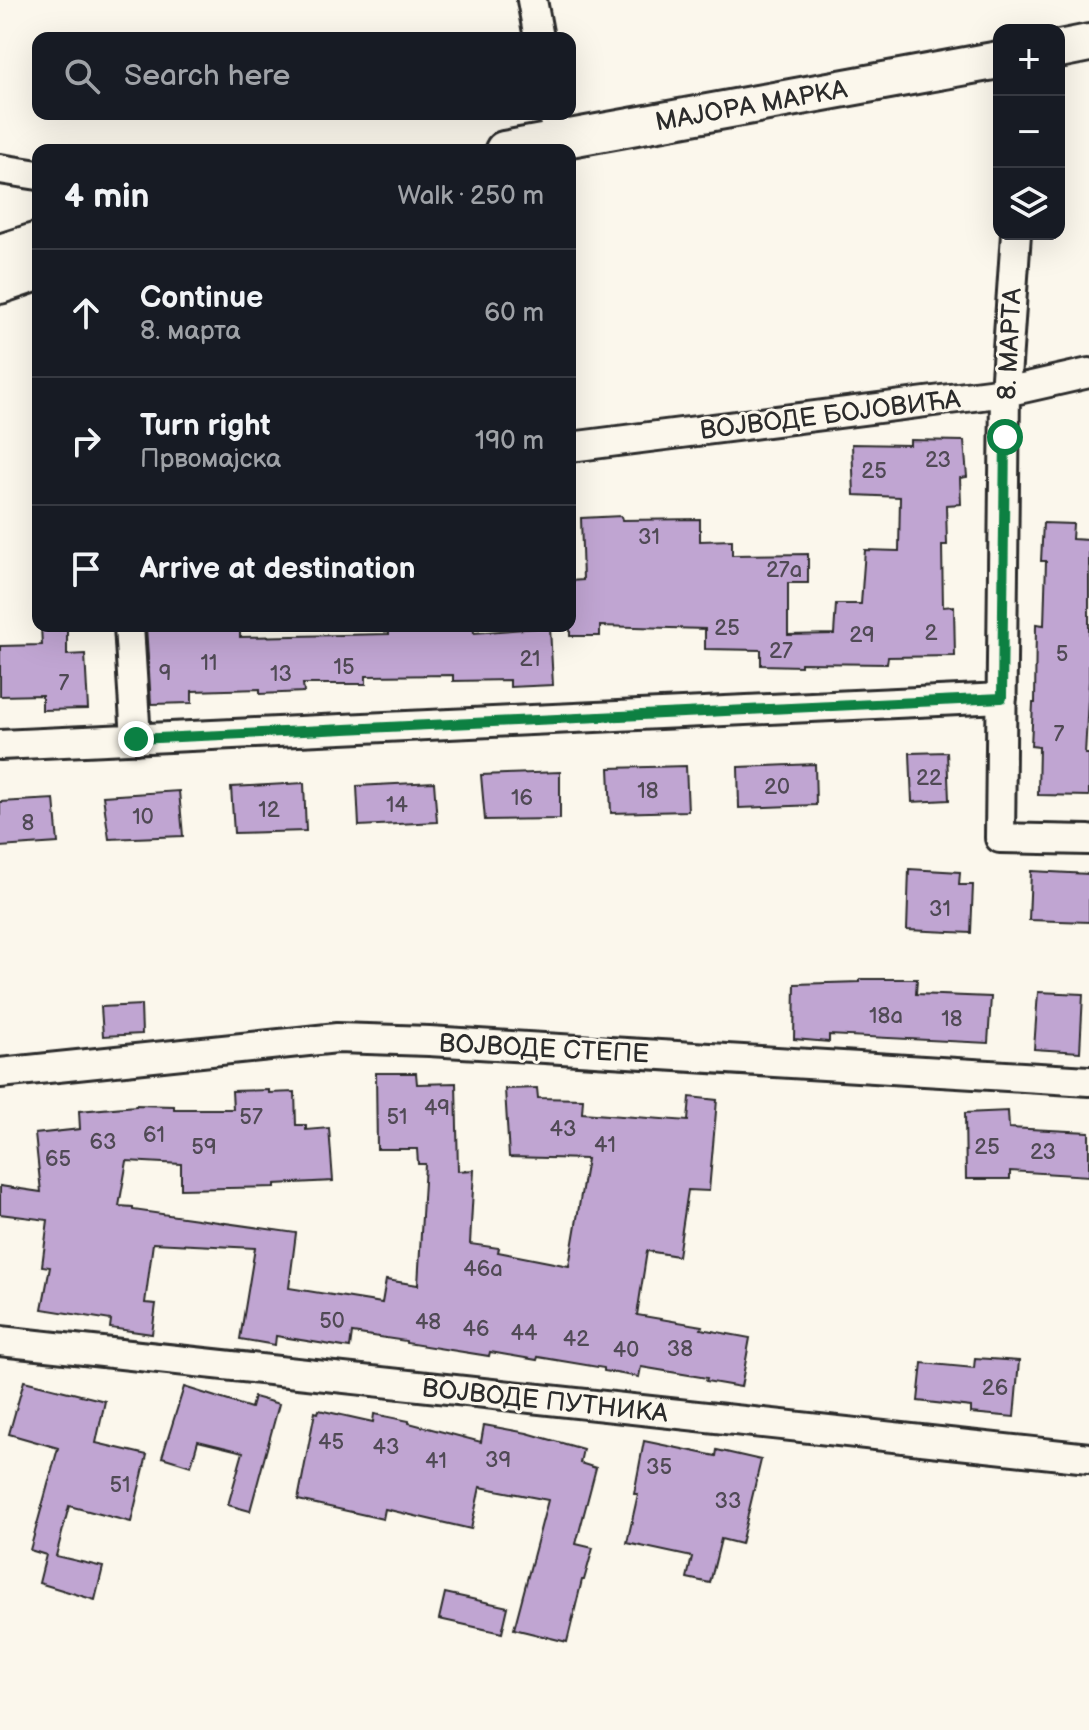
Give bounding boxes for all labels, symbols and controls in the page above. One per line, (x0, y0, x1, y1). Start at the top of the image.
map controls (993, 24, 1065, 240)
button: + (993, 24, 1065, 96)
search box (32, 32, 576, 120)
icon: search (60, 54, 104, 98)
text: Search here (124, 58, 290, 94)
street label: МАЈОРА МАРКА (653, 74, 850, 139)
button: − (993, 96, 1065, 168)
button: layers (993, 168, 1065, 240)
text: 4 min (64, 176, 150, 217)
text: Walk · 250 m (398, 181, 544, 212)
text: Continue (140, 280, 263, 316)
street label: 8. МАРТА (992, 287, 1029, 401)
icon: ahead (64, 291, 108, 335)
text: 60 m (484, 298, 544, 329)
text: 8. марта (140, 316, 241, 347)
street label: ВОЈВОДЕ БОЈОВИЋА (698, 384, 962, 447)
text: Turn right (140, 408, 271, 444)
icon: right (64, 419, 108, 463)
route start (987, 419, 1023, 455)
text: 190 m (475, 426, 544, 457)
text: Првомајска (140, 444, 281, 475)
house number: 23 (925, 447, 951, 474)
house number: 25 (861, 458, 887, 485)
house number: 31 (638, 524, 660, 551)
icon: arrive (64, 547, 108, 591)
text: Arrive at destination (140, 551, 416, 587)
house number: 27a (766, 557, 802, 584)
house number: 25 (714, 615, 740, 642)
house number: 2 (925, 620, 938, 647)
house number: 29 (849, 622, 875, 649)
house number: 27 (769, 638, 793, 665)
house number: 5 (1056, 641, 1068, 668)
house number: 21 (519, 646, 541, 673)
house number: 11 (200, 650, 218, 677)
house number: 15 (333, 654, 355, 681)
house number: 9 (159, 660, 171, 687)
house number: 13 (270, 661, 292, 688)
house number: 7 (59, 670, 70, 697)
route end (118, 721, 154, 757)
house number: 7 (1054, 721, 1065, 748)
house number: 22 (916, 765, 942, 792)
house number: 20 (764, 774, 790, 801)
house number: 18 (637, 778, 659, 805)
house number: 16 (511, 785, 533, 812)
house number: 14 (386, 792, 409, 819)
house number: 12 (258, 797, 280, 824)
house number: 10 (132, 804, 154, 831)
house number: 8 (22, 810, 34, 837)
house number: 31 (929, 896, 951, 923)
house number: 18a (869, 1003, 903, 1030)
house number: 18 (941, 1006, 963, 1033)
street label: ВОЈВОДЕ СТЕПЕ (438, 1029, 650, 1070)
house number: 49 (424, 1095, 450, 1122)
house number: 57 (239, 1104, 263, 1131)
house number: 51 (386, 1104, 408, 1131)
house number: 43 (550, 1116, 576, 1143)
house number: 61 (143, 1122, 165, 1149)
house number: 63 (90, 1129, 116, 1156)
house number: 41 (594, 1132, 616, 1159)
house number: 59 (191, 1134, 217, 1161)
house number: 25 (974, 1134, 1000, 1161)
house number: 23 (1030, 1139, 1056, 1166)
house number: 65 (45, 1146, 71, 1173)
house number: 46a (463, 1256, 503, 1283)
house number: 50 (319, 1308, 345, 1335)
house number: 48 (415, 1309, 441, 1336)
house number: 46 (463, 1316, 489, 1343)
house number: 44 (511, 1320, 538, 1347)
house number: 42 (563, 1326, 589, 1353)
house number: 38 (667, 1336, 693, 1363)
house number: 40 (613, 1337, 639, 1364)
street label: ВОЈВОДЕ ПУТНИКА (420, 1373, 669, 1430)
house number: 26 (982, 1375, 1008, 1402)
house number: 45 (318, 1429, 344, 1456)
house number: 43 (373, 1434, 399, 1461)
house number: 39 (485, 1447, 511, 1474)
house number: 41 (425, 1448, 447, 1475)
house number: 35 (646, 1454, 672, 1481)
house number: 51 (109, 1472, 131, 1499)
house number: 33 (714, 1488, 742, 1515)

